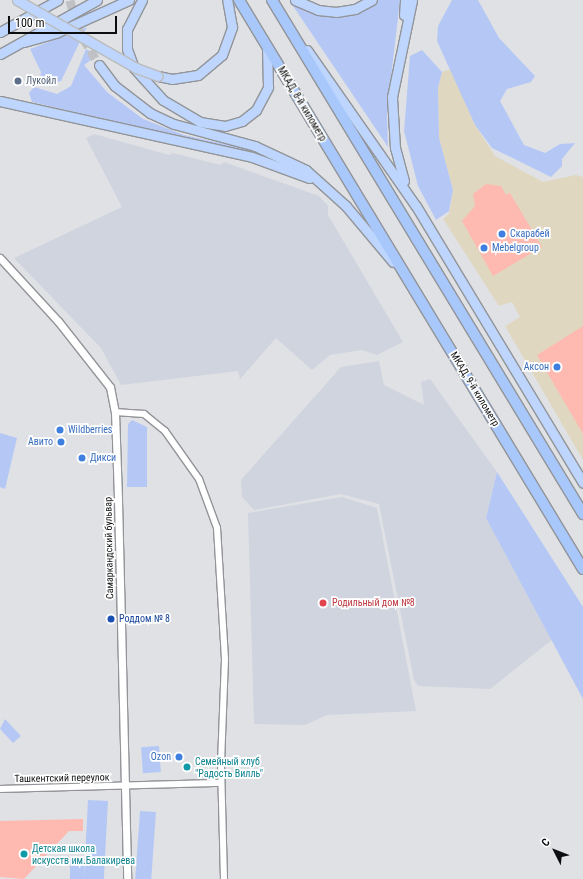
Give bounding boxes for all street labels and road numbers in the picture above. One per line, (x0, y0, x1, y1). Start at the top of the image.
street label: МКАД, 8-й километр (275, 64, 329, 144)
street label: МКАД, 9-й километр (448, 349, 502, 429)
street label: Самаркандский бульвар (102, 497, 116, 599)
street label: Ташкентский переулок (14, 771, 110, 785)

